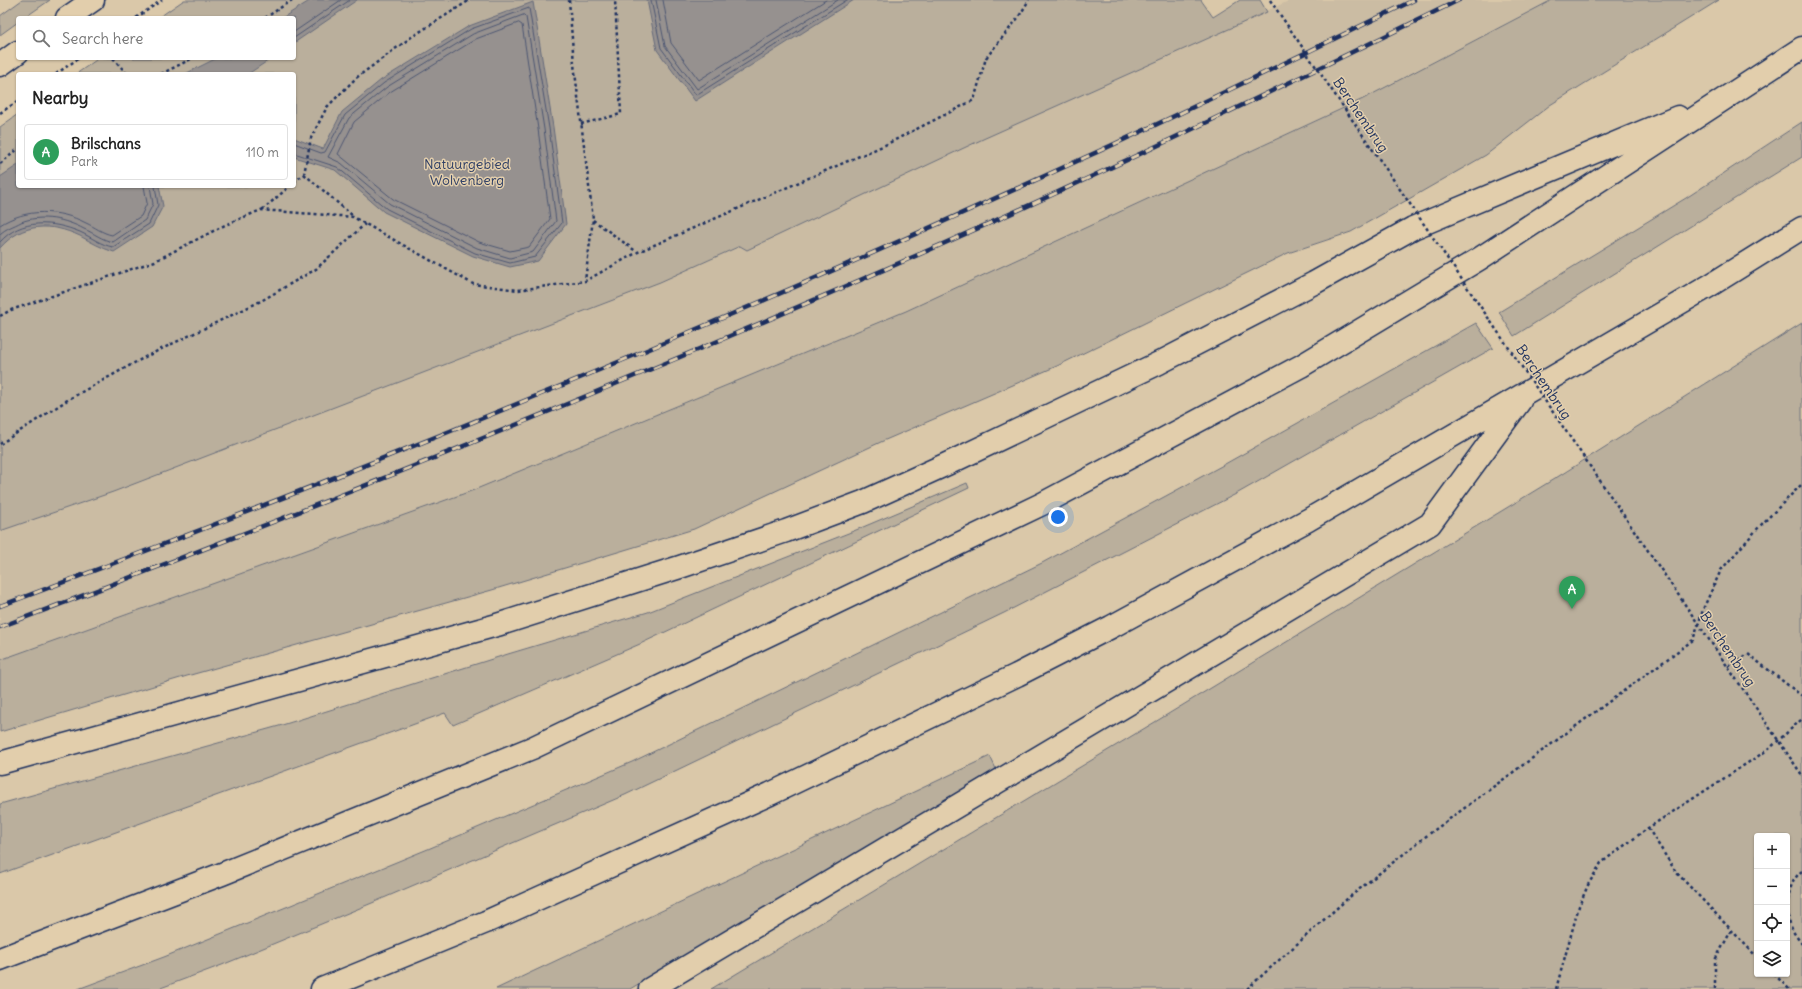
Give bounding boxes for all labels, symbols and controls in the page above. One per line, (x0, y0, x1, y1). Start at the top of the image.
search box (16, 16, 296, 60)
icon: search (30, 27, 52, 49)
text: Search here (62, 29, 143, 48)
street label: Berchembrug (1329, 74, 1393, 156)
text: Nearby (32, 87, 88, 109)
text: Brilschans (71, 134, 141, 153)
text: A (42, 144, 50, 161)
text: 110 m (246, 144, 279, 161)
text: Park (71, 153, 98, 170)
park label: Natuurgebied Wolvenberg (424, 155, 510, 189)
street label: Berchembrug (1512, 341, 1576, 423)
your location (1048, 507, 1068, 527)
pin: A (1559, 576, 1585, 609)
street label: Berchembrug (1696, 608, 1760, 690)
map controls (1754, 833, 1790, 977)
button: + (1754, 833, 1790, 869)
button: − (1754, 869, 1790, 905)
button: locate (1754, 905, 1790, 941)
button: layers (1754, 941, 1790, 977)

